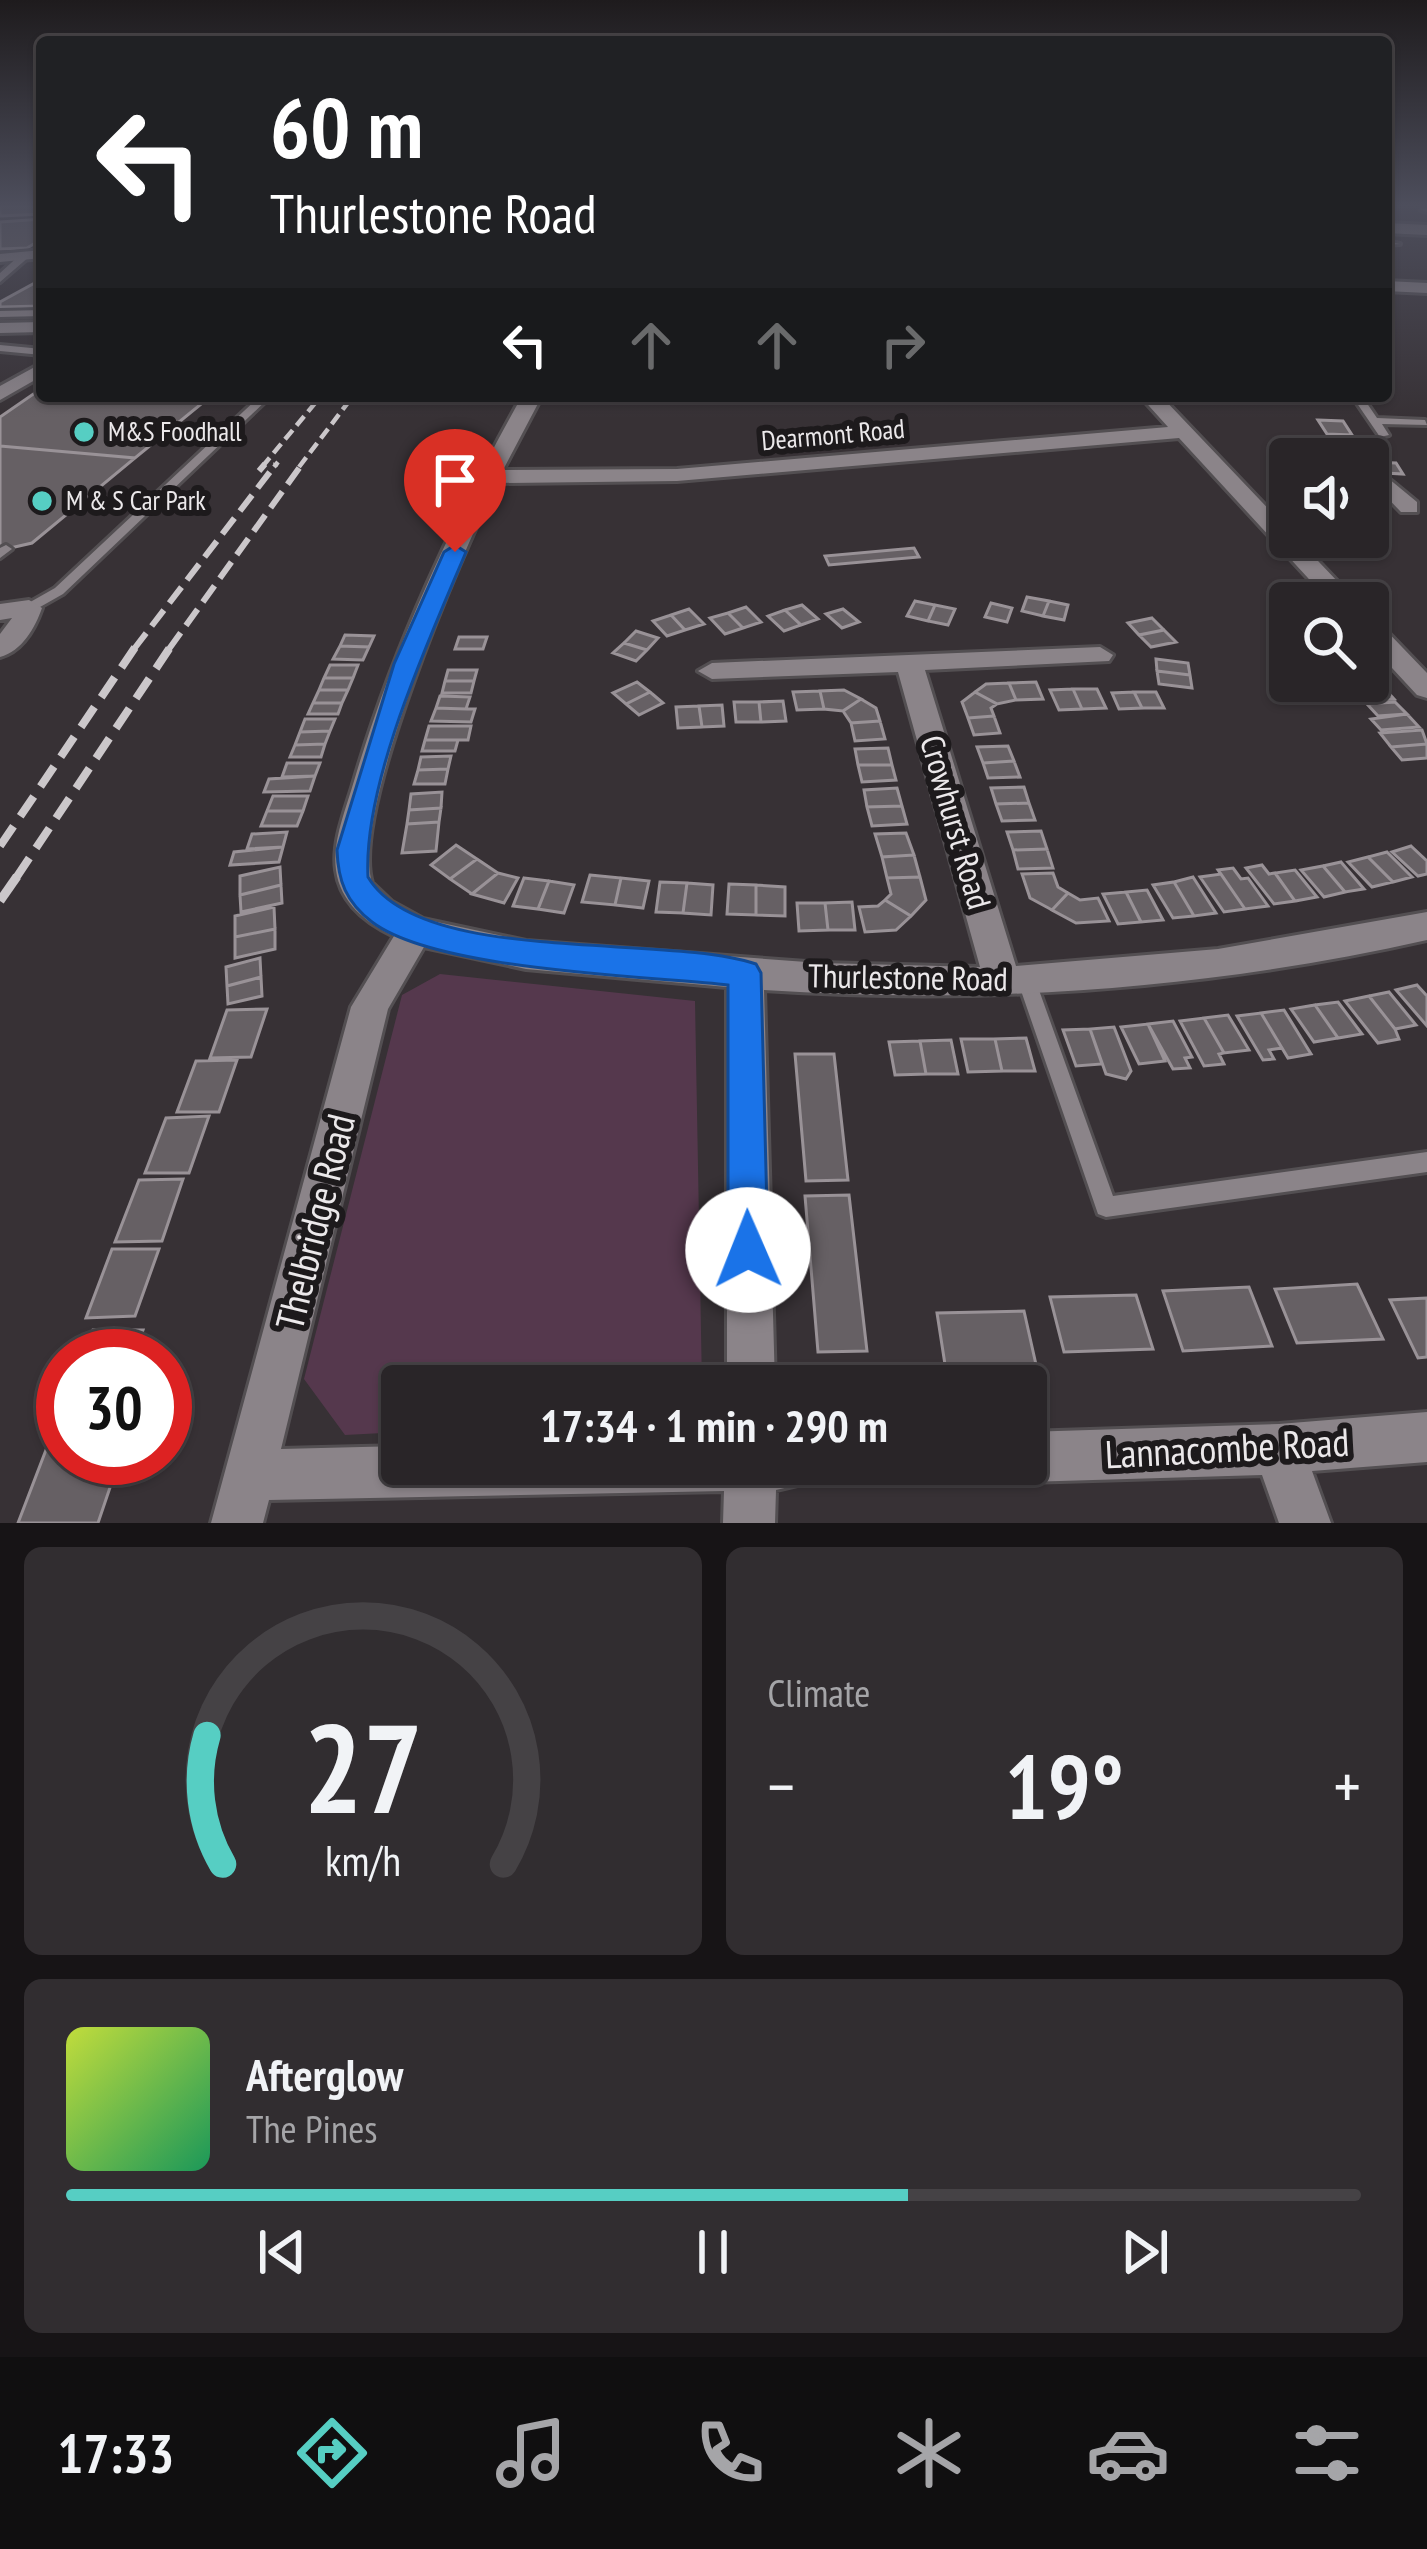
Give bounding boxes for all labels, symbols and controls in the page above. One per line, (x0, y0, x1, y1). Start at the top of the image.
text: 60 m (270, 72, 423, 181)
icon: left (72, 84, 228, 240)
text: Thurlestone Road (270, 178, 597, 248)
icon: left (492, 312, 558, 378)
icon: ahead (618, 312, 684, 378)
icon: ahead (744, 312, 810, 378)
icon: right (870, 312, 936, 378)
street label: Dearmont Road (760, 411, 906, 457)
place label: M&S Foodhall (108, 414, 242, 448)
marker: M&S Foodhall (71, 419, 97, 445)
pin (404, 429, 506, 552)
map controls (1269, 438, 1389, 702)
button: sound (1269, 438, 1389, 558)
icon: arrive (422, 447, 488, 513)
place label: M & S Car Park (66, 483, 206, 517)
marker: M & S Car Park (29, 488, 55, 514)
button: search (1269, 582, 1389, 702)
street label: Crowhurst Road (911, 730, 1002, 914)
street label: Thurlestone Road (808, 953, 1008, 1000)
street label: Thelbridge Road (263, 1109, 366, 1335)
position arrow (685, 1187, 811, 1313)
speed limit sign: 30 (36, 1329, 192, 1485)
text: 17:34 · 1 min · 290 m (540, 1396, 888, 1454)
street label: Lannacombe Road (1104, 1416, 1350, 1479)
text: Climate (768, 1667, 870, 1718)
text: 27 (303, 1686, 422, 1847)
text: 19° (1005, 1727, 1124, 1844)
text: − (768, 1743, 795, 1828)
text: + (1334, 1743, 1361, 1828)
text: km/h (325, 1832, 401, 1888)
text: Afterglow (246, 2045, 403, 2103)
text: The Pines (246, 2103, 377, 2154)
icon: previous (249, 2219, 315, 2285)
icon: pause (680, 2219, 746, 2285)
icon: next (1112, 2219, 1178, 2285)
icon: directions (290, 2411, 374, 2495)
icon: music (489, 2411, 573, 2495)
icon: phone (688, 2411, 772, 2495)
icon: climate (887, 2411, 971, 2495)
icon: car (1086, 2411, 1170, 2495)
icon: filters (1285, 2411, 1369, 2495)
text: 17:33 (58, 2418, 174, 2488)

